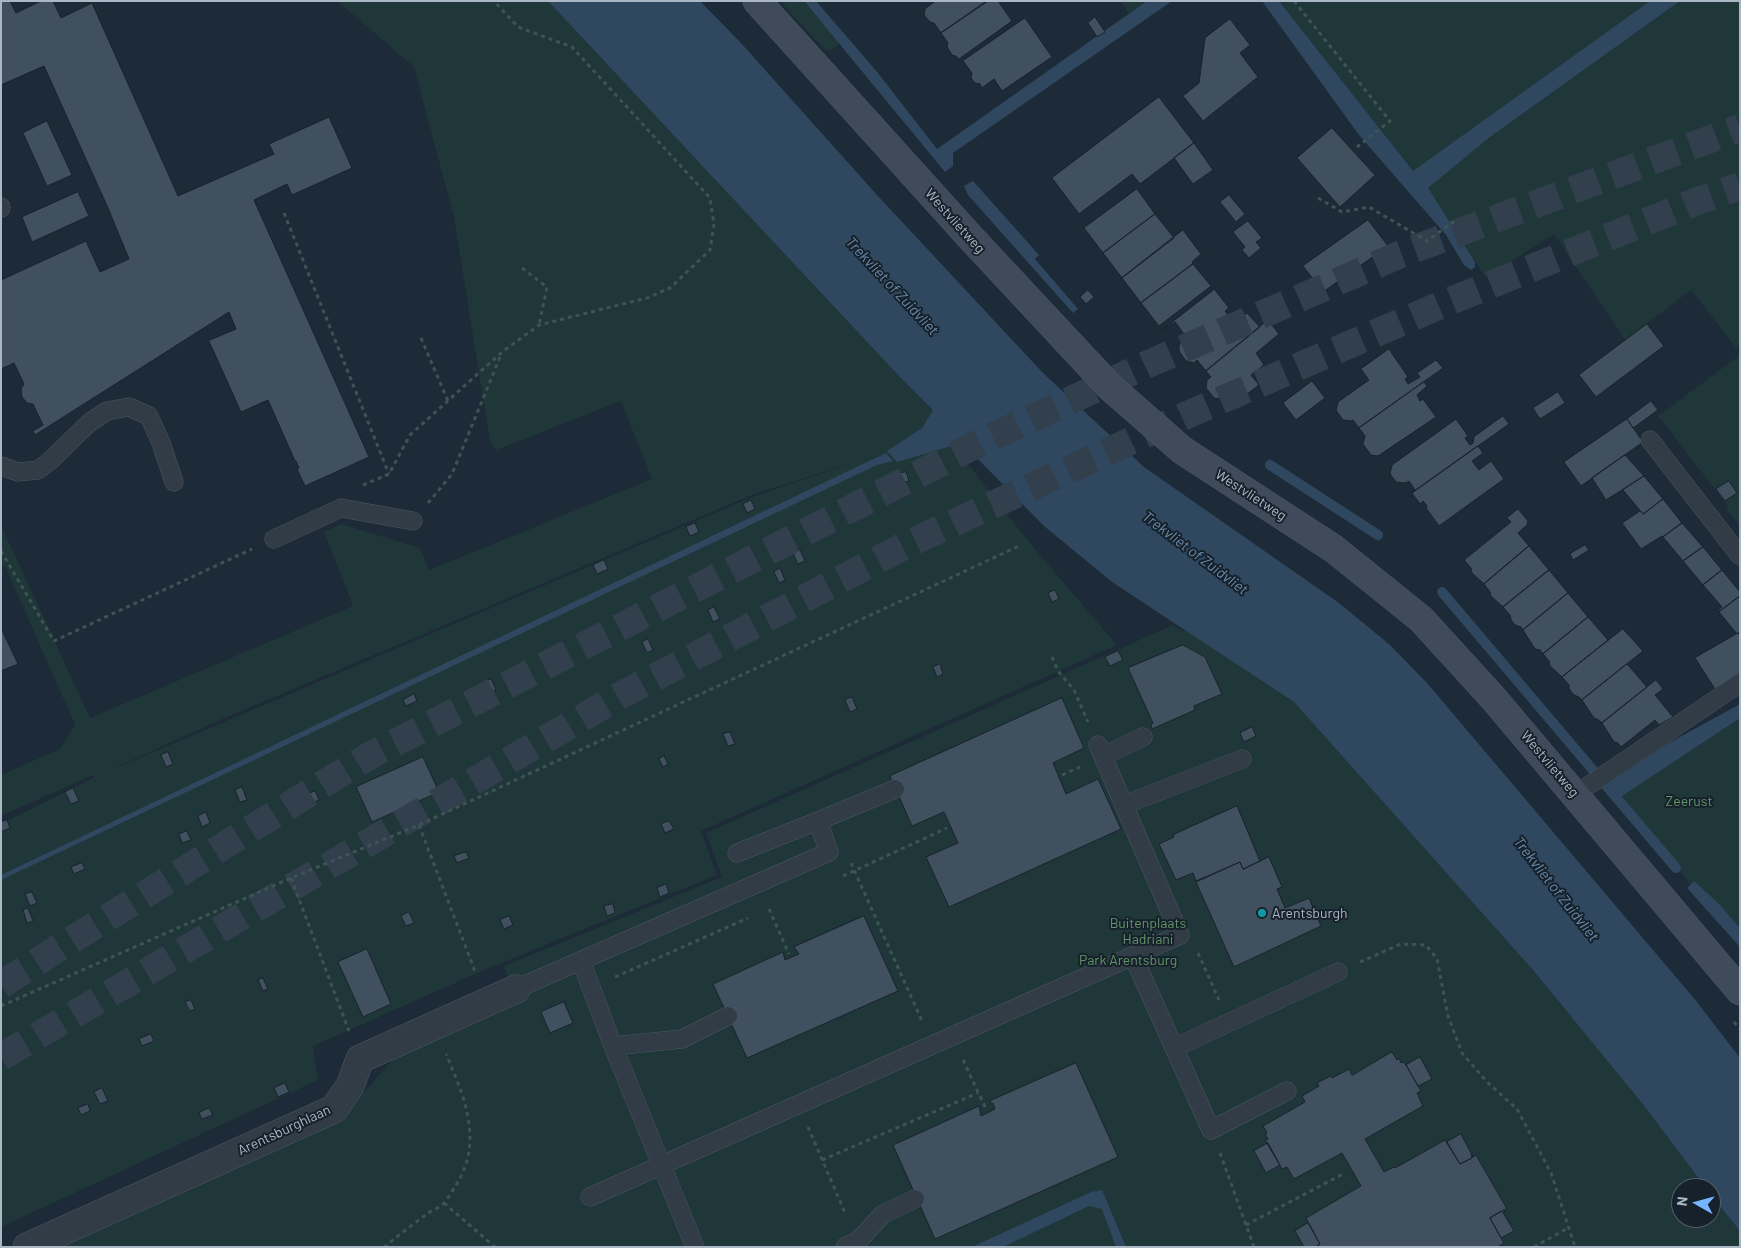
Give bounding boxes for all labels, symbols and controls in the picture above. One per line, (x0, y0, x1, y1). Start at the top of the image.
street label: Westvlietweg (921, 185, 989, 257)
water label: Trekvliet of Zuidvliet (842, 233, 942, 339)
street label: Westvlietweg (1212, 466, 1290, 524)
water label: Trekvliet of Zuidvliet (1139, 507, 1251, 599)
street label: Westvlietweg (1517, 727, 1583, 801)
park label: Zeerust (1665, 793, 1713, 809)
water label: Trekvliet of Zuidvliet (1510, 833, 1602, 945)
place label: Arentsburgh (1272, 905, 1347, 921)
marker: Arentsburgh (1256, 907, 1268, 919)
park label: Buitenplaats Hadriani (1110, 915, 1186, 948)
park label: Park Arentsburg (1079, 952, 1177, 968)
street label: Arentsburghlaan (235, 1101, 333, 1159)
north arrow (1671, 1178, 1721, 1228)
text: N (1673, 1196, 1691, 1207)

